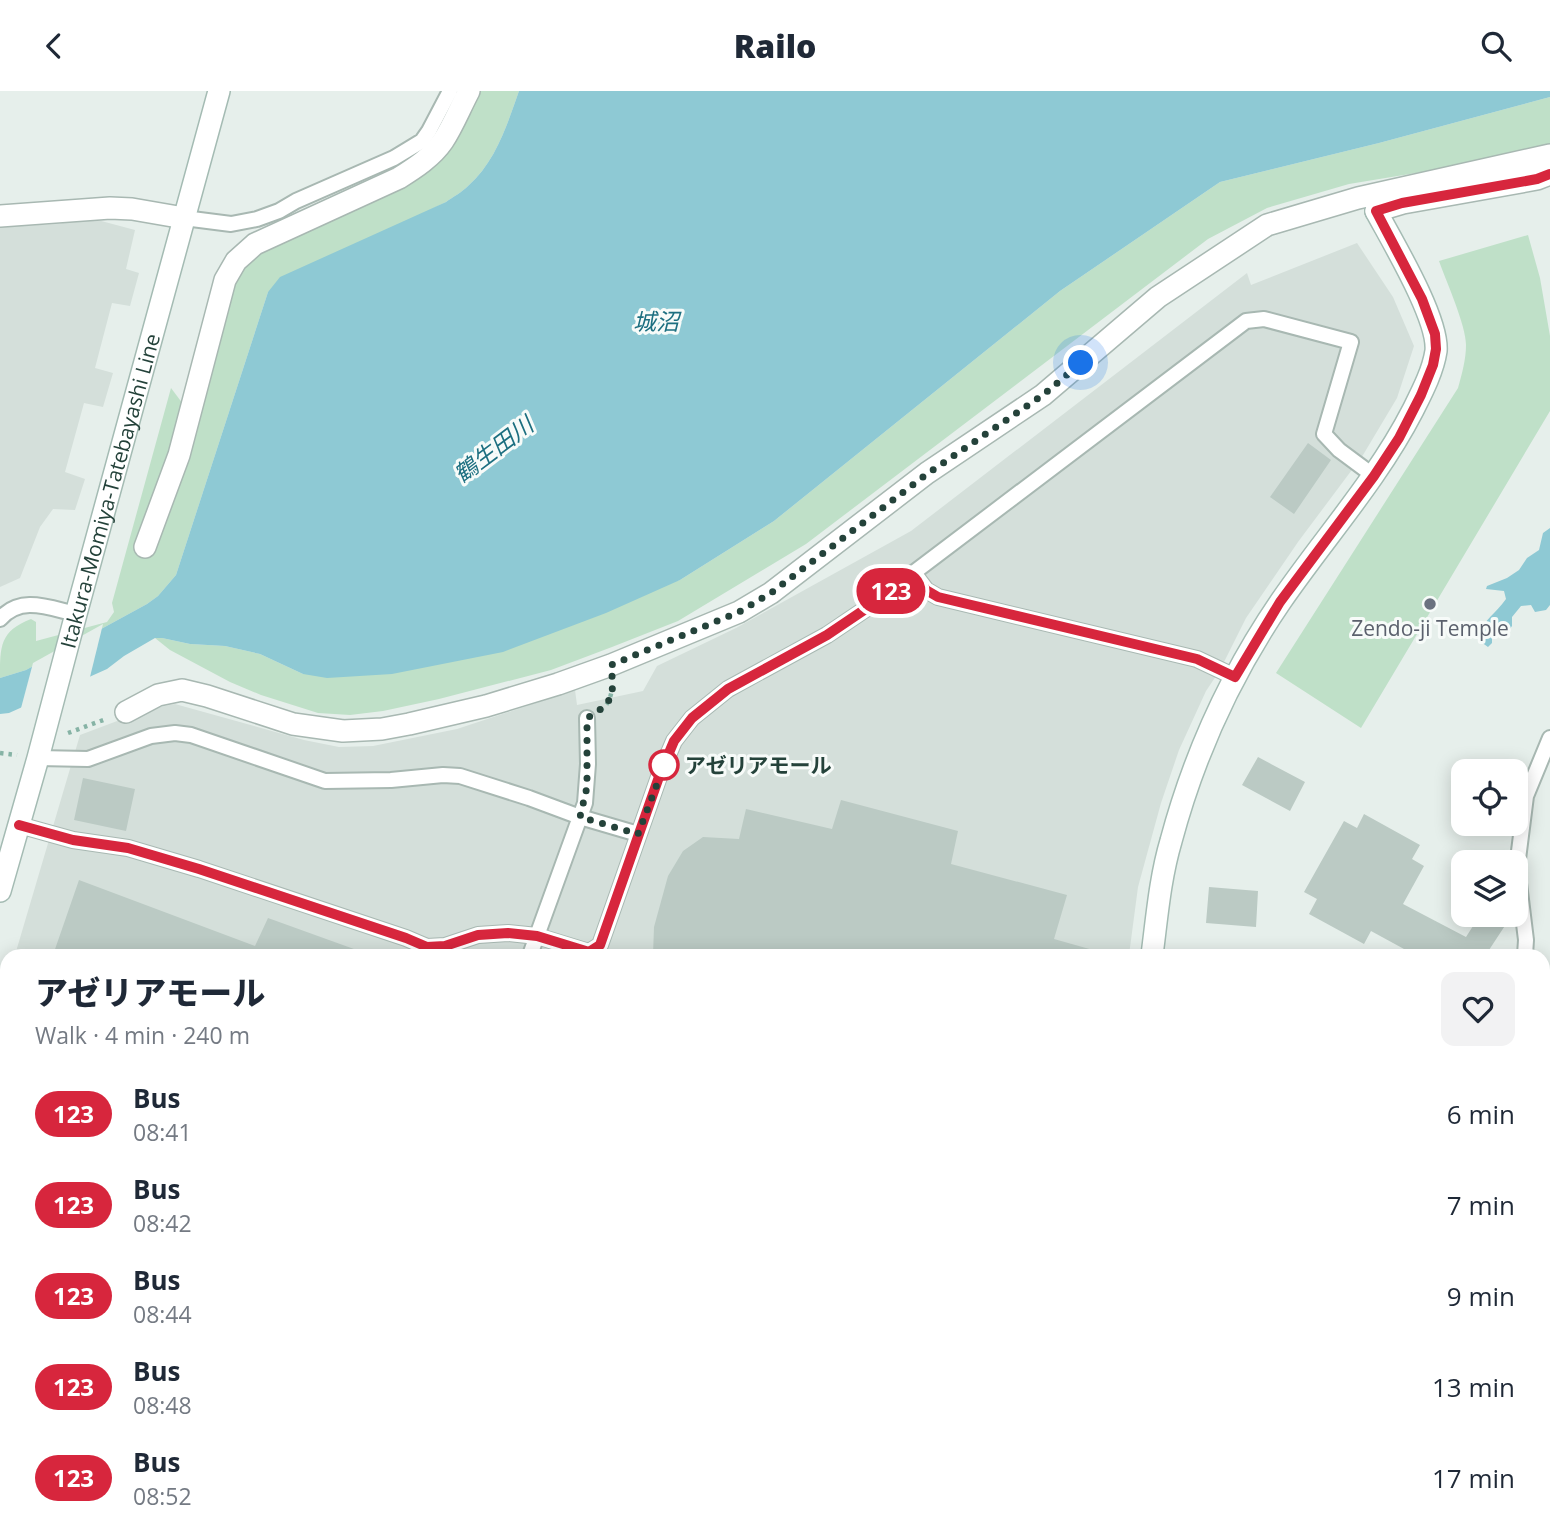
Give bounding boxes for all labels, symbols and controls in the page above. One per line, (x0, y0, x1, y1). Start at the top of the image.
text: Railo (734, 24, 816, 67)
icon: back (35, 27, 73, 65)
icon: search (1477, 27, 1515, 65)
water label: 城沼 (633, 305, 682, 337)
street label: Itakura-Momiya-Tatebayashi Line (54, 330, 166, 651)
your location (1063, 345, 1098, 380)
water label: 鶴生田川 (447, 407, 542, 489)
line badge: 123 (851, 568, 931, 614)
text: 123 (870, 574, 912, 607)
marker: Zendo-ji Temple (1422, 596, 1438, 612)
place label: Zendo-ji Temple (1351, 614, 1509, 642)
marker: アゼリアモール (649, 750, 679, 780)
place label: アゼリアモール (685, 751, 832, 779)
map controls (1451, 759, 1528, 927)
button: locate (1451, 759, 1528, 836)
button: layers (1451, 850, 1528, 927)
text: アゼリアモール (35, 970, 265, 1015)
button: heart (1441, 972, 1515, 1046)
text: Walk · 4 min · 240 m (35, 1019, 250, 1051)
text: Bus (133, 1080, 180, 1116)
text: 6 min (1447, 1096, 1515, 1132)
text: 123 (53, 1097, 94, 1130)
text: 08:41 (133, 1116, 192, 1148)
text: Bus (133, 1171, 180, 1207)
text: 7 min (1447, 1187, 1515, 1223)
text: 123 (53, 1188, 94, 1221)
text: 08:42 (133, 1207, 192, 1239)
text: Bus (133, 1262, 180, 1298)
text: 9 min (1447, 1278, 1515, 1314)
text: 123 (53, 1279, 94, 1312)
text: 08:44 (133, 1298, 192, 1330)
text: Bus (133, 1353, 180, 1389)
text: 13 min (1432, 1369, 1515, 1405)
text: 123 (53, 1370, 94, 1403)
text: 08:48 (133, 1389, 192, 1421)
text: Bus (133, 1444, 180, 1480)
text: 17 min (1432, 1460, 1515, 1496)
text: 123 (53, 1461, 94, 1494)
text: 08:52 (133, 1480, 192, 1512)

